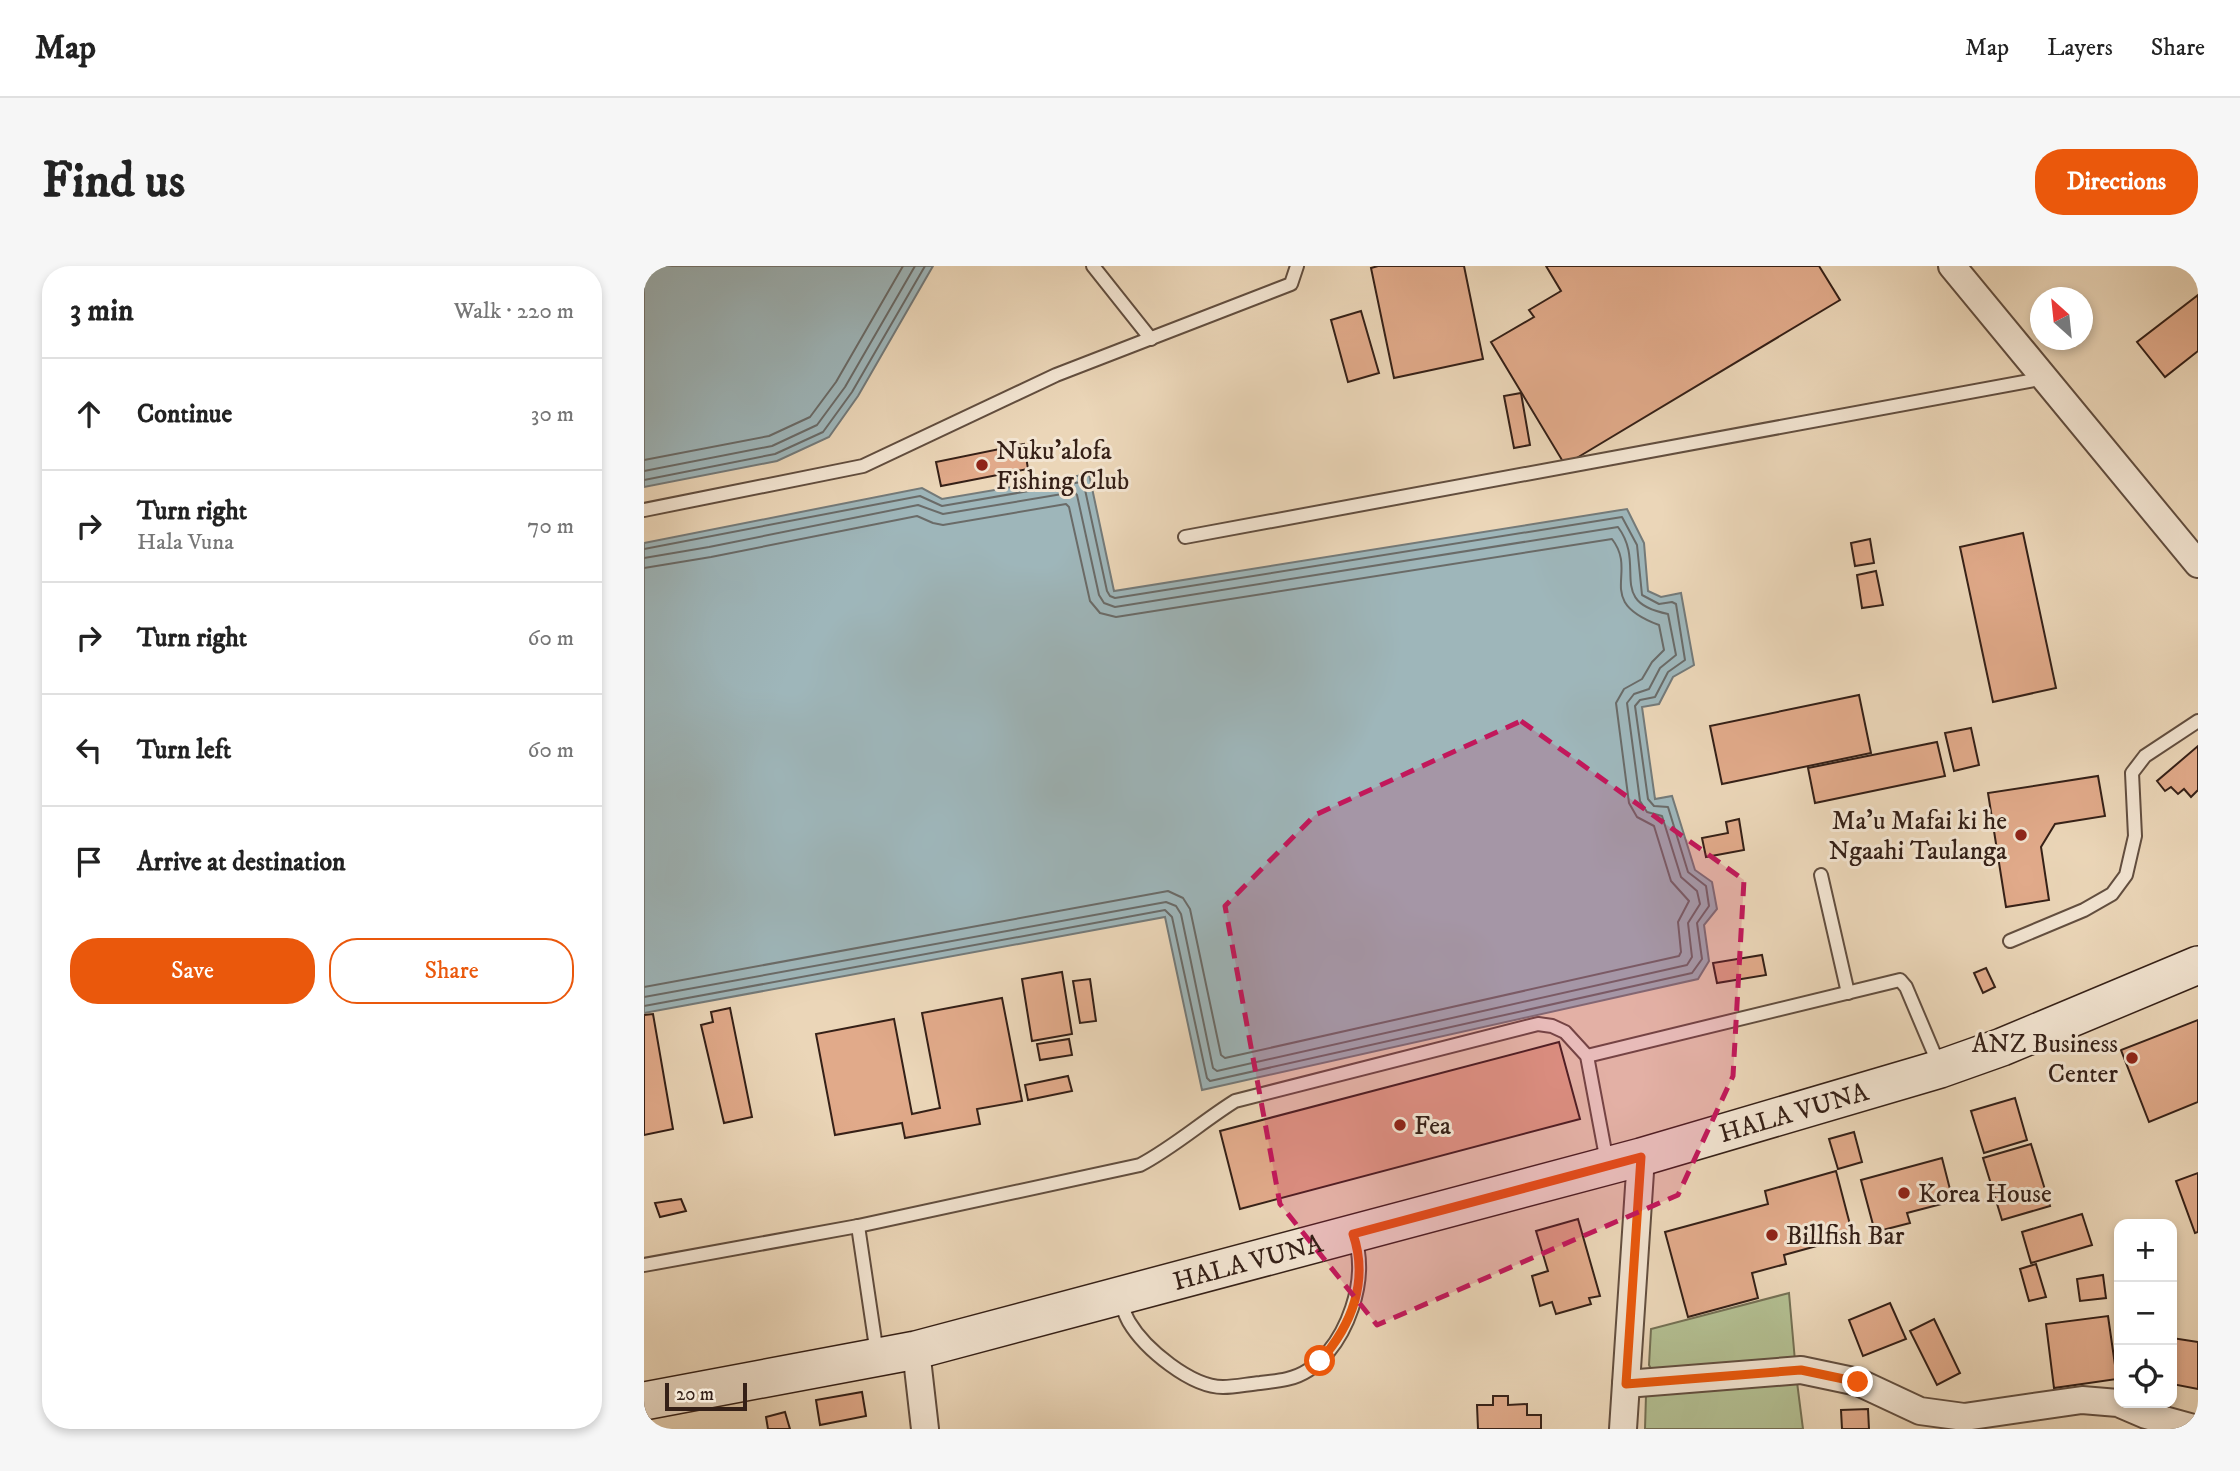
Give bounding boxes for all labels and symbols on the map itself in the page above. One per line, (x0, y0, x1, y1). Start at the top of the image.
north arrow (2030, 287, 2093, 350)
place label: Nuku'alofa Fishing Club (996, 435, 1129, 498)
marker: Nuku'alofa Fishing Club (974, 457, 990, 473)
place label: Ma'u Mafai ki he Ngaahi Taulanga (1828, 805, 2007, 868)
marker: Ma'u Mafai ki he Ngaahi Taulanga (2013, 827, 2029, 843)
place label: ANZ Business Center (1972, 1028, 2118, 1091)
marker: ANZ Business Center (2124, 1050, 2140, 1066)
street label: HALA VUNA (1716, 1076, 1873, 1151)
place label: Fea (1414, 1110, 1451, 1143)
marker: Fea (1392, 1117, 1408, 1133)
place label: Korea House (1918, 1178, 2052, 1211)
marker: Korea House (1896, 1185, 1912, 1201)
place label: Billfish Bar (1786, 1220, 1905, 1253)
street label: HALA VUNA (1170, 1227, 1327, 1299)
marker: Billfish Bar (1764, 1227, 1780, 1243)
route start (1304, 1345, 1335, 1376)
route end (1842, 1366, 1873, 1397)
scale bar (665, 1380, 747, 1412)

